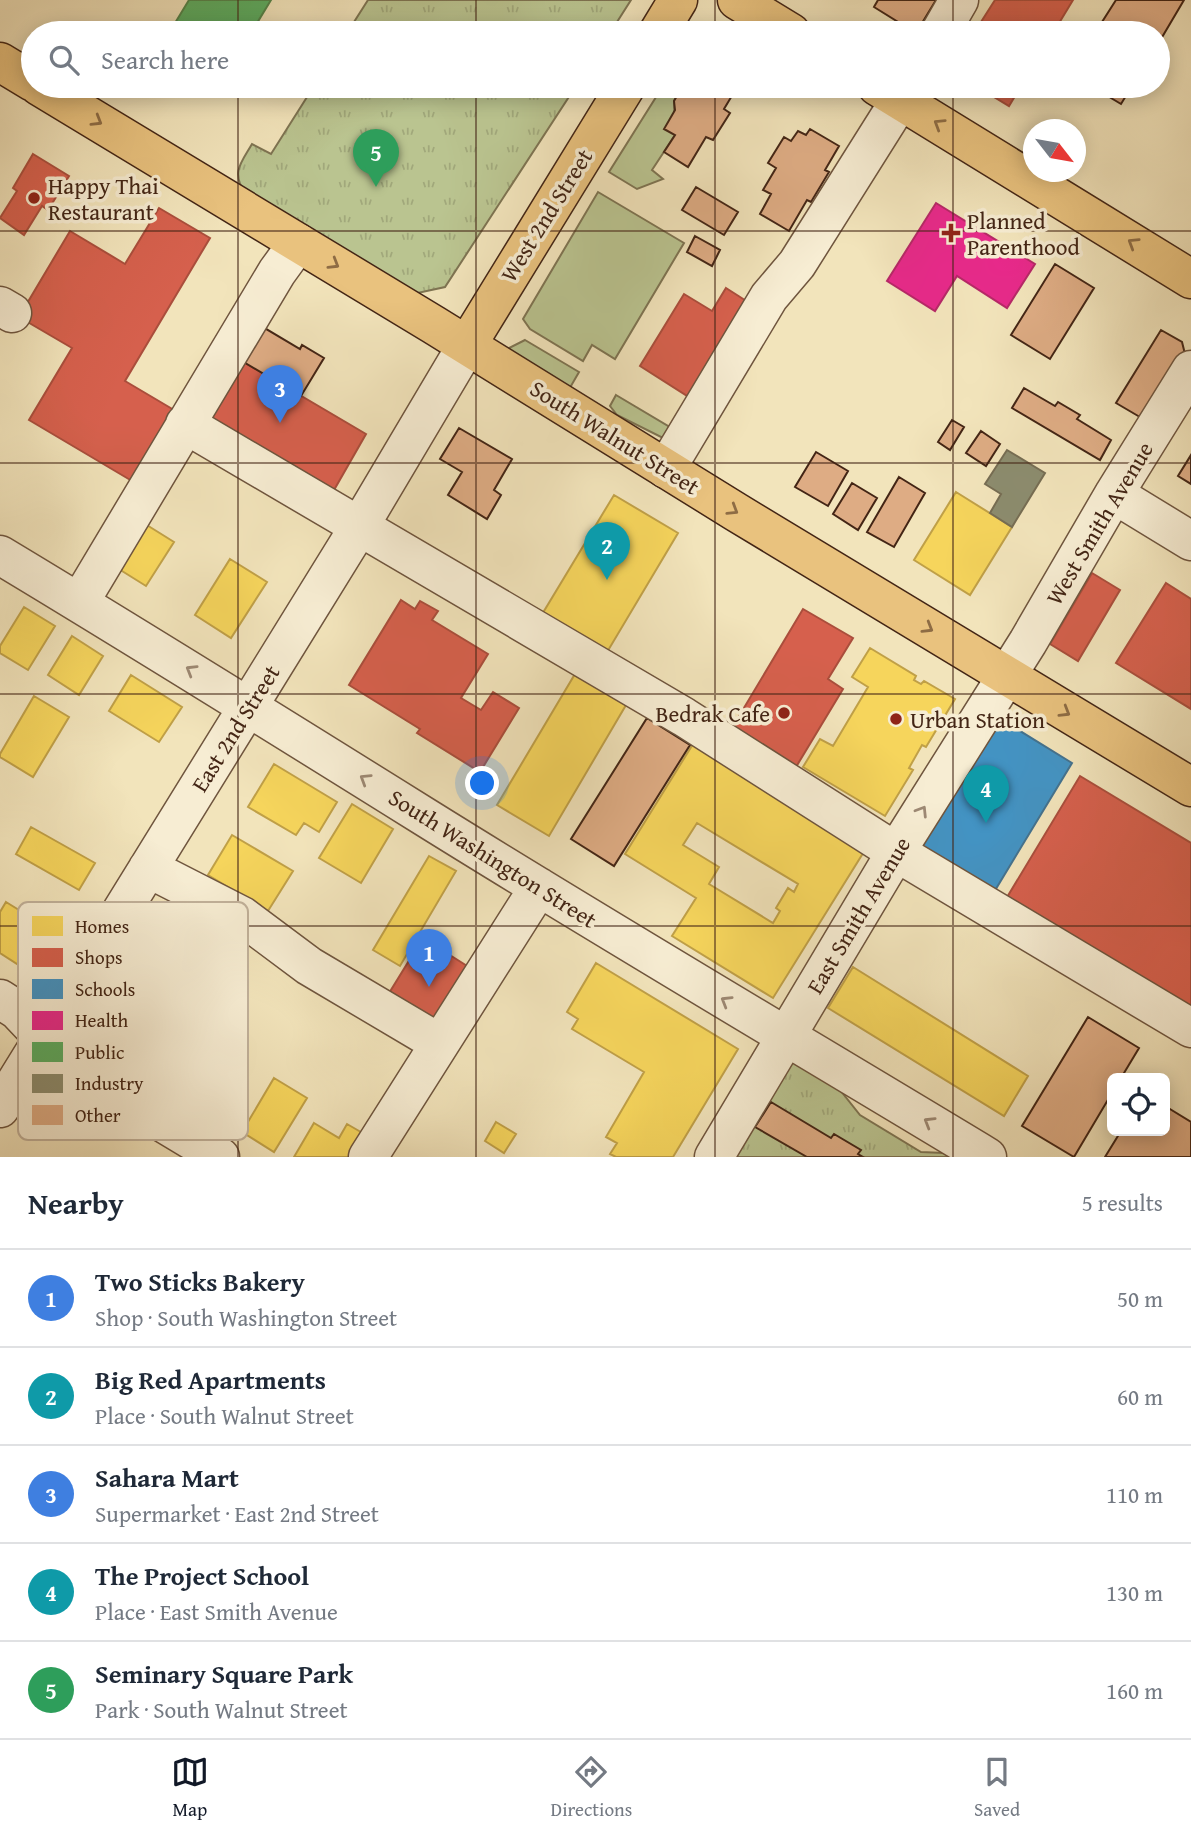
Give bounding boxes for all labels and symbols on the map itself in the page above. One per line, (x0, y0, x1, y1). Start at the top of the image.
one-way arrow (89, 113, 102, 126)
north arrow (1023, 119, 1086, 182)
one-way arrow (934, 120, 947, 133)
pin: 5 (353, 129, 399, 187)
street label: West 2nd Street (492, 142, 600, 288)
place label: Happy Thai Restaurant (48, 169, 159, 228)
marker: Happy Thai Restaurant (26, 190, 42, 206)
place label: Planned Parenthood (967, 204, 1081, 263)
marker: Planned Parenthood (941, 223, 961, 243)
one-way arrow (1127, 239, 1140, 252)
one-way arrow (326, 256, 339, 269)
pin: 3 (257, 365, 303, 423)
street label: South Walnut Street (524, 372, 706, 502)
street label: West Smith Avenue (1037, 435, 1161, 611)
one-way arrow (725, 502, 738, 515)
pin: 2 (584, 522, 630, 580)
one-way arrow (920, 619, 933, 632)
street label: East 2nd Street (183, 658, 287, 798)
one-way arrow (185, 666, 198, 679)
place label: Bedrak Cafe (655, 697, 770, 730)
place label: Urban Station (910, 703, 1045, 736)
one-way arrow (1057, 703, 1070, 716)
marker: Bedrak Cafe (776, 705, 792, 721)
marker: Urban Station (888, 711, 904, 727)
pin: 4 (963, 765, 1009, 823)
your location (465, 766, 499, 800)
one-way arrow (360, 774, 373, 787)
street label: South Washington Street (383, 780, 603, 936)
one-way arrow (913, 805, 926, 818)
street label: East Smith Avenue (798, 830, 918, 1000)
legend (18, 902, 248, 1140)
text: Homes (75, 912, 129, 940)
pin: 1 (406, 929, 452, 987)
text: Shops (75, 943, 122, 971)
text: Schools (75, 975, 135, 1003)
one-way arrow (721, 996, 734, 1009)
text: Health (75, 1006, 129, 1034)
text: Public (75, 1038, 124, 1066)
text: Industry (75, 1069, 144, 1097)
text: Other (75, 1101, 121, 1129)
one-way arrow (923, 1117, 936, 1130)

